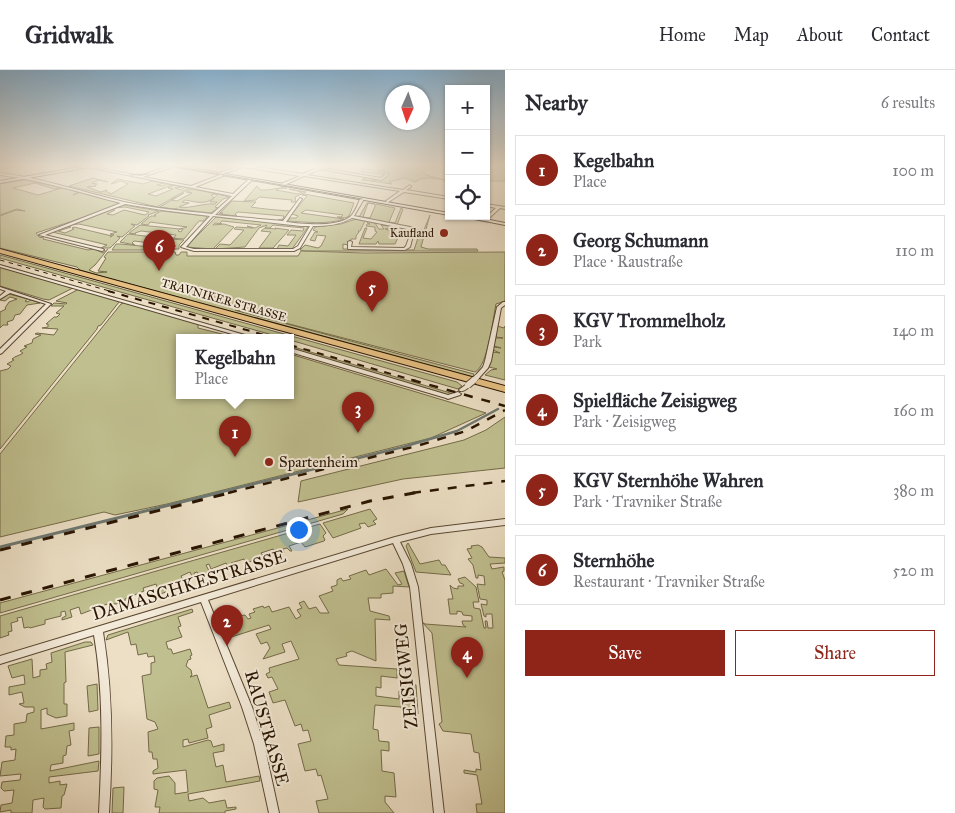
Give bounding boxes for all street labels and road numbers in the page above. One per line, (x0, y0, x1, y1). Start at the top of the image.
street label: TRAVNIKER STRASSE (160, 275, 289, 325)
street label: DAMASCHKESTRASSE (89, 545, 289, 625)
street label: ZEISIGWEG (390, 622, 422, 730)
street label: RAUSTRASSE (240, 668, 294, 788)

